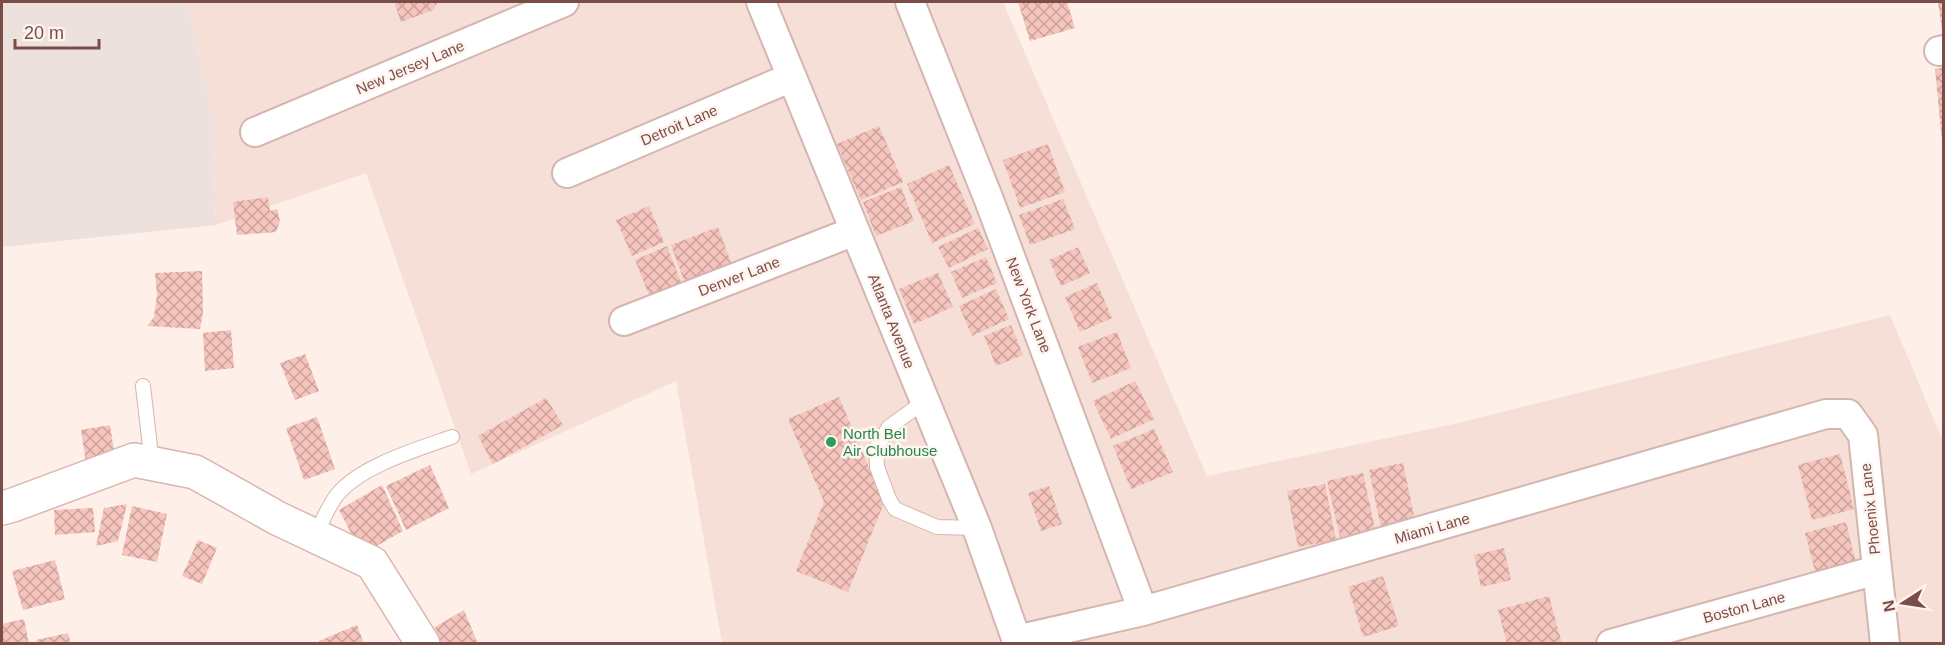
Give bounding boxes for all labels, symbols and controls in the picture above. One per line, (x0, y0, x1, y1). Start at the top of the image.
scale bar (15, 12, 99, 50)
text: 20 m (24, 23, 64, 43)
street label: New Jersey Lane (353, 37, 467, 97)
street label: Detroit Lane (638, 101, 720, 149)
street label: Denver Lane (696, 253, 782, 299)
street label: New York Lane (1003, 255, 1055, 355)
street label: Atlanta Avenue (865, 271, 919, 371)
place label: North Bel Air Clubhouse (843, 425, 937, 459)
marker: North Bel Air Clubhouse (824, 435, 838, 449)
street label: Phoenix Lane (1857, 462, 1883, 556)
street label: Miami Lane (1392, 509, 1472, 547)
north arrow (1873, 573, 1933, 633)
street label: Boston Lane (1701, 588, 1787, 626)
text: N (1879, 599, 1898, 613)

